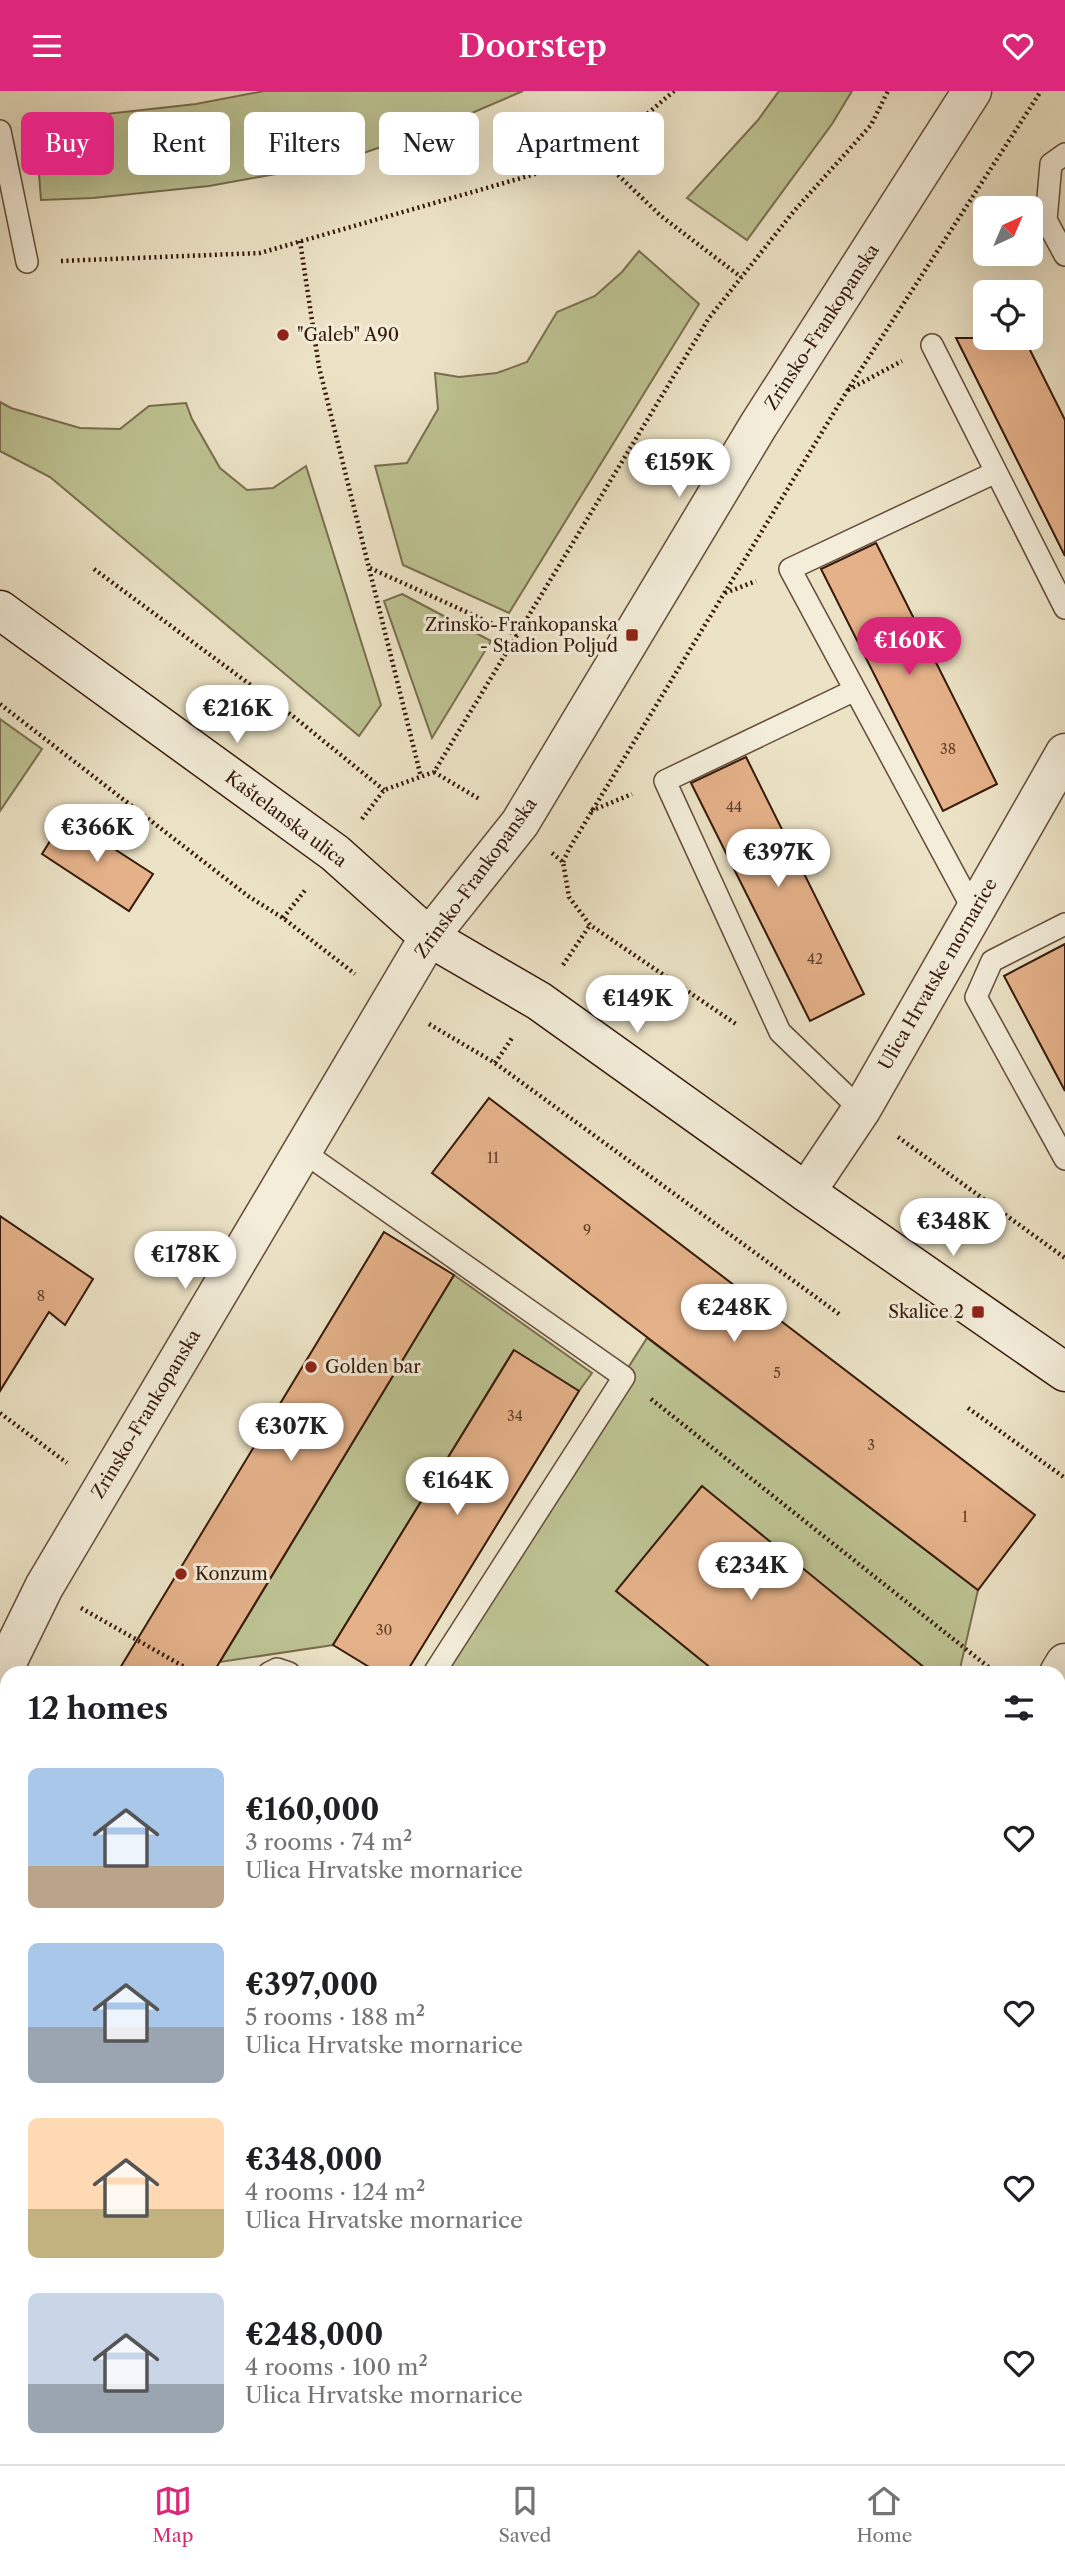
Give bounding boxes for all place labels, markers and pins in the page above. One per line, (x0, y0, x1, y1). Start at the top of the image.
place label: "Galeb" A90 (297, 324, 399, 346)
marker: "Galeb" A90 (275, 327, 291, 343)
pin: €159K (630, 439, 728, 499)
place label: Zrinsko-Frankopanska - Stadion Poljud (425, 614, 619, 657)
pin: €160K (860, 617, 958, 677)
marker: Zrinsko-Frankopanska - Stadion Poljud (624, 627, 640, 643)
pin: €216K (188, 685, 286, 745)
pin: €366K (48, 805, 146, 864)
pin: €397K (729, 829, 827, 889)
pin: €149K (588, 975, 686, 1035)
pin: €348K (904, 1199, 1002, 1258)
pin: €178K (136, 1231, 234, 1291)
pin: €248K (685, 1285, 783, 1344)
place label: Skalice 2 (888, 1301, 964, 1323)
marker: Skalice 2 (970, 1304, 986, 1320)
place label: Golden bar (325, 1356, 421, 1378)
marker: Golden bar (303, 1359, 319, 1375)
pin: €307K (242, 1403, 340, 1463)
pin: €164K (408, 1457, 506, 1517)
pin: €234K (702, 1543, 800, 1602)
place label: Konzum (195, 1563, 268, 1585)
marker: Konzum (173, 1566, 189, 1582)

